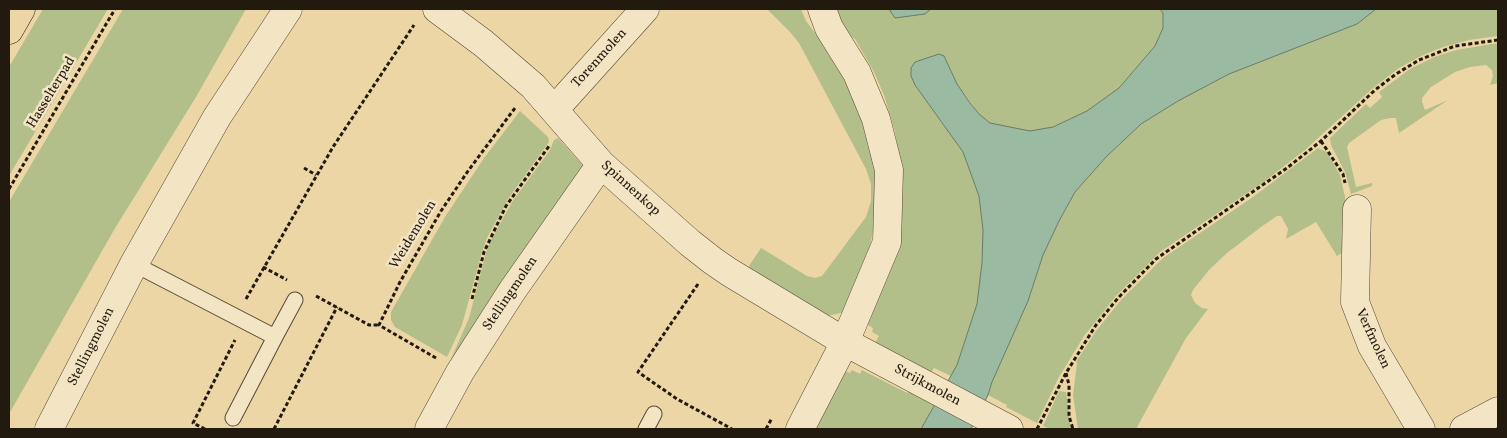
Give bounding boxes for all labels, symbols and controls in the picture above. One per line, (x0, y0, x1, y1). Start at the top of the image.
street label: Torenmolen (569, 26, 631, 92)
street label: Hasselterpad (24, 54, 80, 132)
street label: Spinnenkop (597, 158, 663, 220)
street label: Weidemolen (387, 198, 441, 272)
street label: Stellingmolen (480, 254, 542, 334)
street label: Stellingmolen (65, 305, 119, 389)
street label: Verfmolen (1351, 306, 1393, 372)
street label: Strijkmolen (891, 361, 963, 411)

